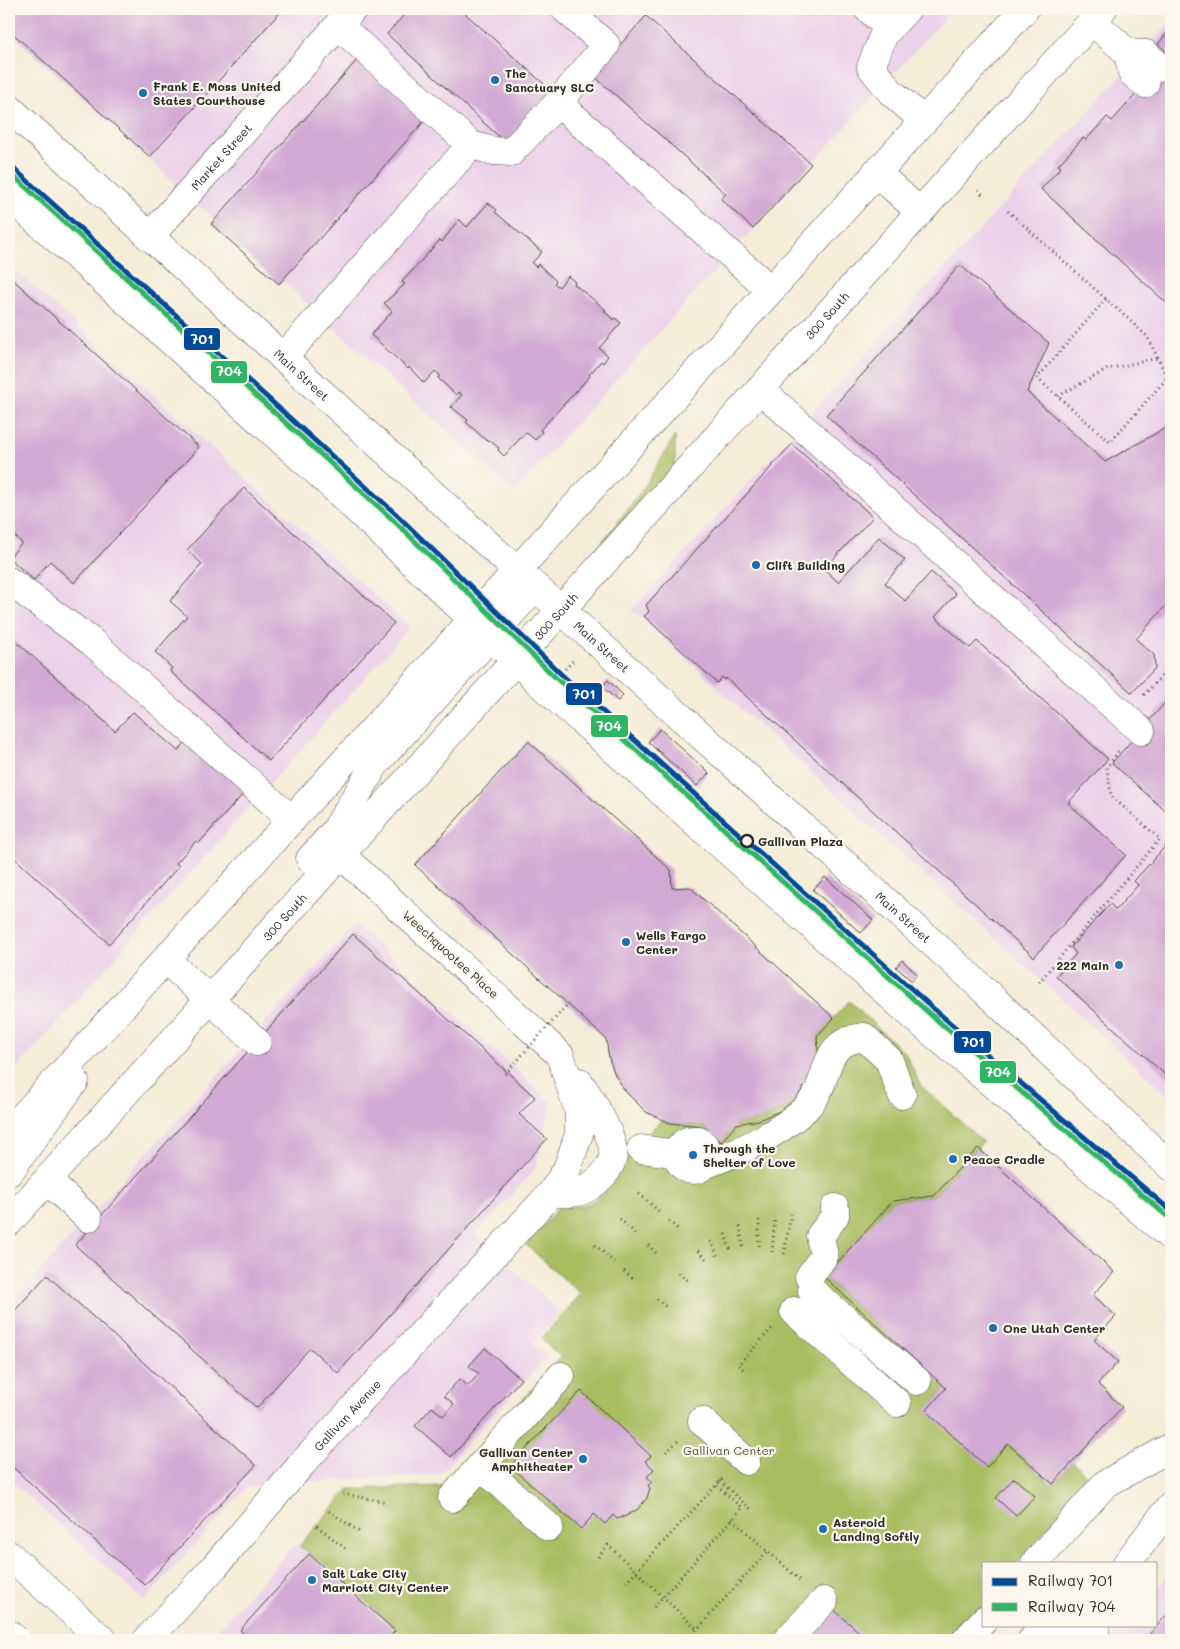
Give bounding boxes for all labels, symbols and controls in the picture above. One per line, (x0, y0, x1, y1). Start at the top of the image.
place label: The Sanctuary SLC (505, 65, 594, 95)
marker: The Sanctuary SLC (489, 74, 501, 86)
place label: Frank E. Moss United States Courthouse (153, 78, 281, 108)
marker: Frank E. Moss United States Courthouse (137, 87, 149, 99)
street label: Market Street (187, 120, 255, 193)
street label: 300 South (801, 288, 852, 342)
line badge: 701 (183, 327, 221, 351)
text: 701 (190, 329, 214, 348)
street label: Main Street (271, 345, 333, 404)
line badge: 704 (210, 360, 248, 384)
text: 704 (216, 361, 242, 380)
place label: Clift Building (766, 557, 845, 573)
marker: Clift Building (750, 559, 762, 571)
street label: 300 South (530, 589, 581, 643)
street label: Main Street (571, 617, 633, 676)
line badge: 701 (565, 682, 603, 706)
text: 701 (572, 684, 596, 703)
line badge: 704 (590, 714, 629, 738)
text: 704 (596, 716, 622, 735)
place label: Gallivan Plaza (758, 833, 843, 849)
marker: Gallivan Plaza (740, 834, 754, 848)
street label: Main Street (872, 888, 935, 946)
street label: 300 South (259, 890, 310, 944)
street label: Weechquootee Place (400, 907, 502, 1001)
place label: Wells Fargo Center (636, 927, 706, 957)
marker: Wells Fargo Center (620, 936, 632, 948)
place label: 222 Main (1057, 957, 1109, 973)
marker: 222 Main (1113, 959, 1125, 971)
line badge: 701 (953, 1030, 992, 1054)
text: 701 (961, 1032, 985, 1051)
line badge: 704 (979, 1060, 1017, 1084)
text: 704 (985, 1062, 1011, 1081)
place label: Through the Shelter of Love (703, 1140, 796, 1170)
marker: Through the Shelter of Love (687, 1149, 699, 1161)
place label: Peace Cradle (963, 1151, 1045, 1167)
marker: Peace Cradle (947, 1153, 959, 1165)
place label: One Utah Center (1003, 1320, 1105, 1336)
marker: One Utah Center (987, 1322, 999, 1334)
street label: Gallivan Avenue (310, 1376, 384, 1454)
park label: Gallivan Center (683, 1442, 775, 1458)
place label: Gallivan Center Amphitheater (479, 1444, 573, 1474)
marker: Gallivan Center Amphitheater (577, 1453, 589, 1465)
place label: Asteroid Landing Softly (833, 1514, 920, 1544)
marker: Asteroid Landing Softly (817, 1523, 829, 1535)
legend (982, 1562, 1158, 1626)
place label: Salt Lake City Marriott City Center (322, 1565, 449, 1595)
text: Railway 701 (1028, 1570, 1113, 1590)
marker: Salt Lake City Marriott City Center (306, 1574, 318, 1586)
text: Railway 704 (1028, 1596, 1116, 1616)

